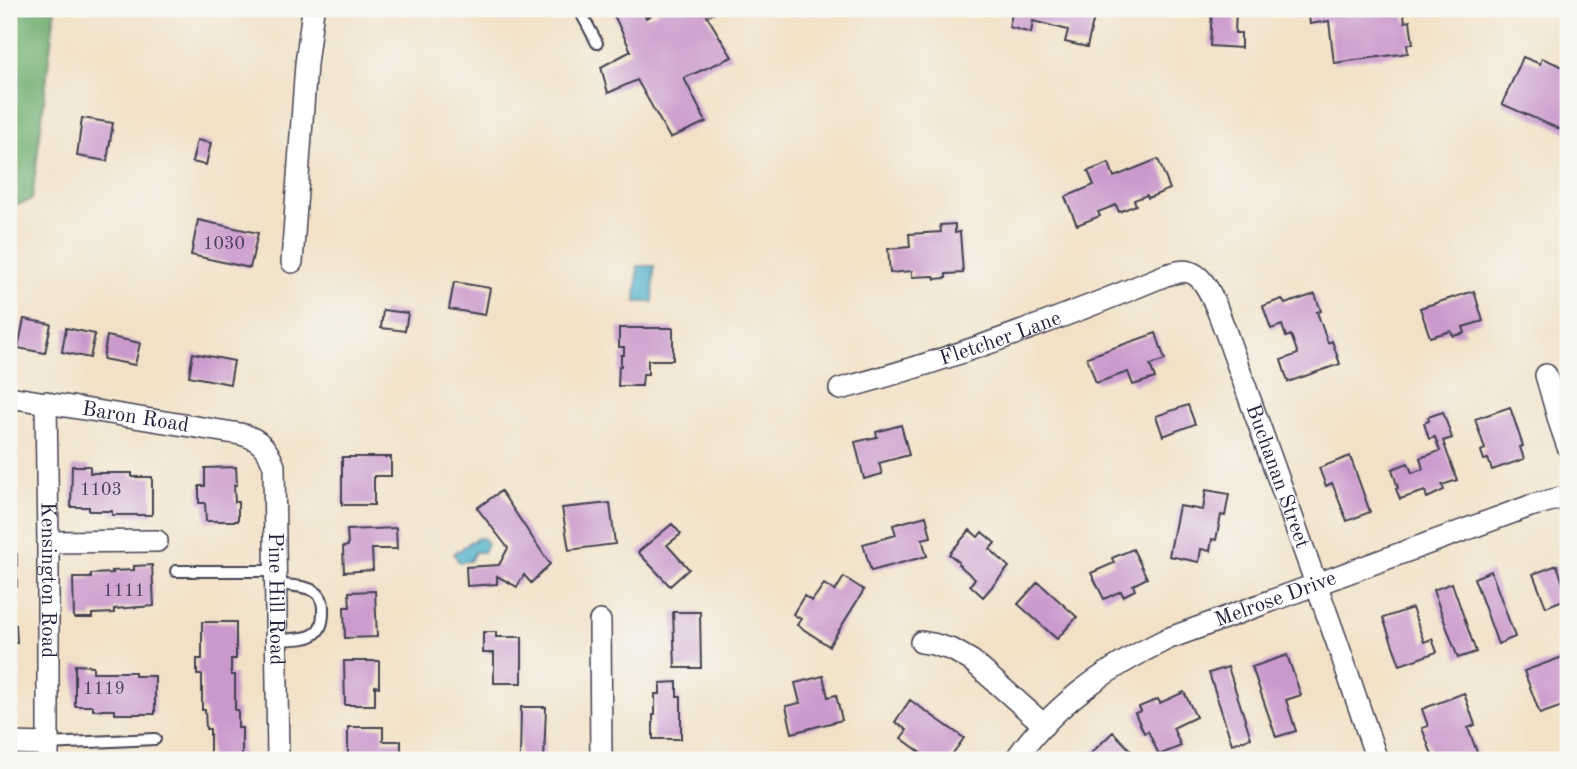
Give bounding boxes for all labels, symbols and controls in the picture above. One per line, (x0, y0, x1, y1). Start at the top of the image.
house number: 1030 (203, 235, 245, 253)
street label: Fletcher Lane (937, 307, 1064, 370)
street label: Baron Road (80, 398, 190, 436)
street label: Buchanan Street (1242, 402, 1313, 551)
house number: 1103 (80, 481, 122, 499)
street label: Kensington Road (37, 502, 59, 658)
street label: Pine Hill Road (264, 532, 287, 666)
street label: Melrose Drive (1212, 568, 1339, 631)
house number: 1111 (103, 582, 145, 600)
house number: 1119 (83, 680, 125, 698)

